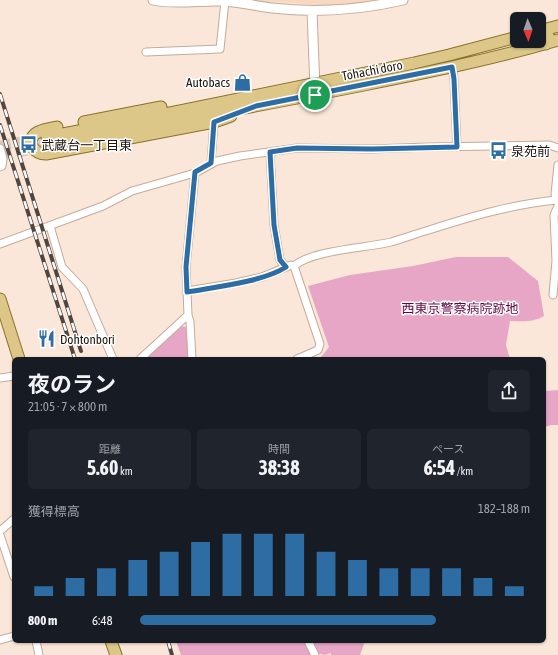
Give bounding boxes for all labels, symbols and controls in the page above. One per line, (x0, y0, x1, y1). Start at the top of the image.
north arrow (510, 12, 546, 48)
map controls (510, 12, 546, 48)
street label: Tohachi doro (340, 57, 404, 84)
shop icon: Autobacs (233, 72, 253, 92)
place label: Autobacs (186, 75, 230, 90)
pin (298, 78, 332, 112)
icon: arrive (304, 84, 326, 106)
bus stop icon: 武蔵台一丁目東 (18, 135, 38, 155)
place label: 武蔵台一丁目東 (41, 138, 132, 153)
bus stop icon: 泉苑前 (488, 141, 508, 161)
place label: 泉苑前 (511, 144, 550, 159)
park label: 西東京警察病院跡地 (401, 301, 519, 316)
restaurant icon: Dohtonbori (37, 329, 57, 349)
place label: Dohtonbori (60, 332, 115, 347)
button: share (488, 370, 530, 412)
text: 夜のラン (28, 371, 116, 397)
text: 21:05 · 7 × 800 m (28, 399, 107, 414)
text: 距離 (99, 443, 121, 455)
text: 時間 (268, 443, 290, 455)
text: ペース (432, 443, 465, 455)
text: 5.60 (87, 456, 118, 479)
text: 38:38 (258, 456, 300, 479)
text: 6:54 (423, 456, 455, 479)
text: km (118, 465, 133, 477)
text: /km (455, 465, 473, 477)
text: 182–188 m (478, 501, 530, 516)
text: 獲得標高 (28, 504, 80, 519)
text: 800 m (28, 613, 57, 628)
text: 6:48 (92, 613, 113, 628)

